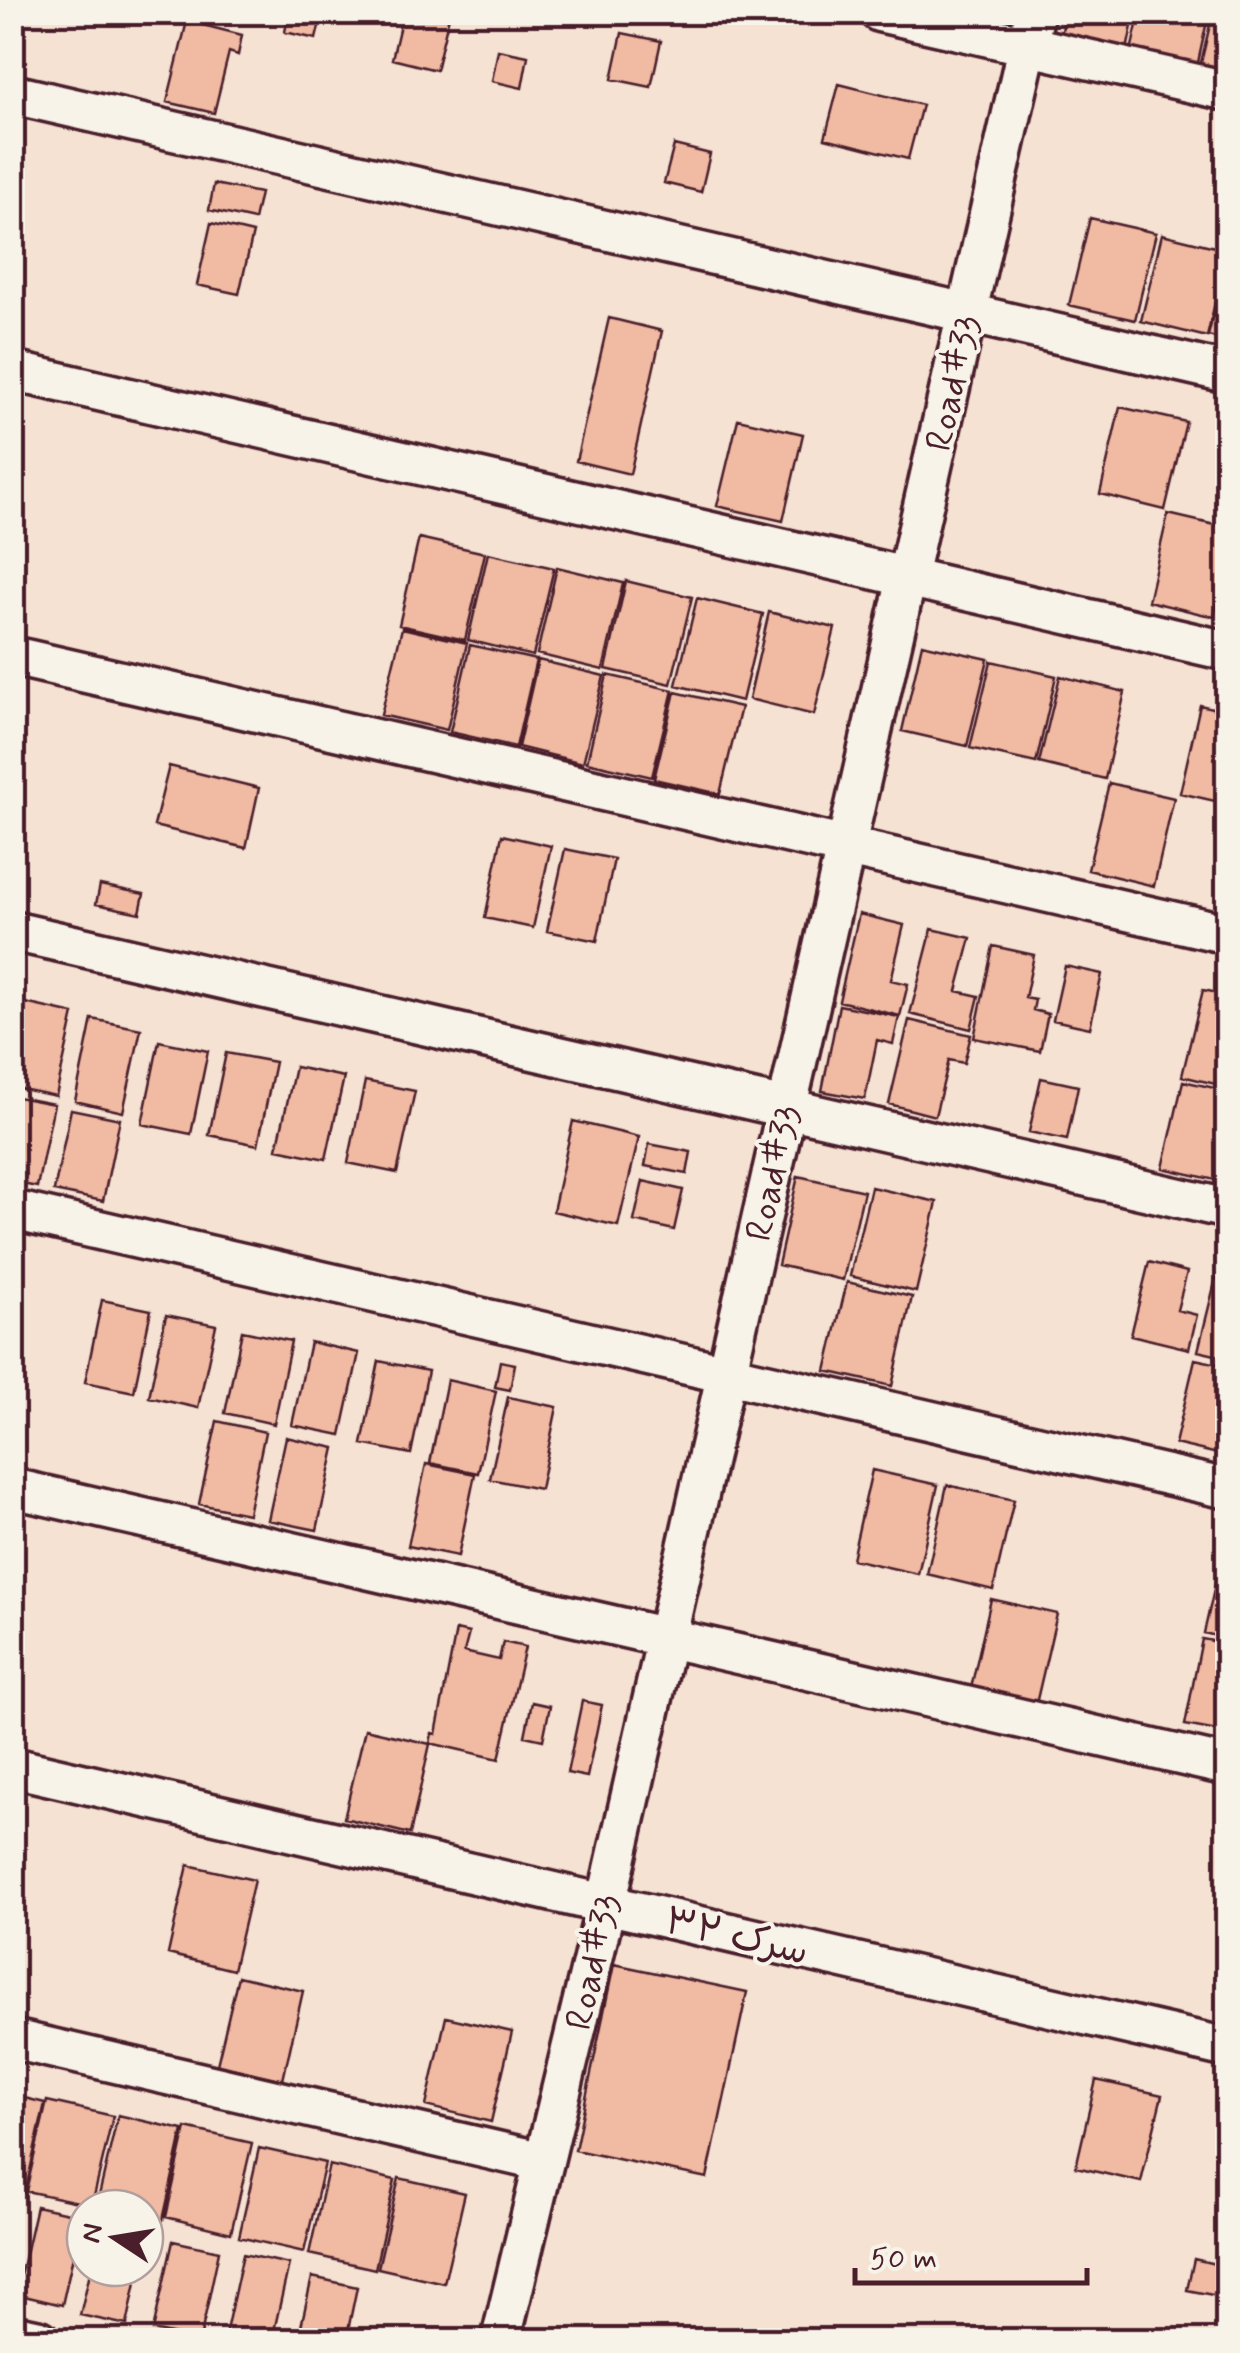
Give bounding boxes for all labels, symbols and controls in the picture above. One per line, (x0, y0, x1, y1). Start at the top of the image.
street label: Road#33 (915, 311, 994, 456)
street label: Road#33 (735, 1101, 814, 1246)
street label: Road#33 (555, 1890, 634, 2035)
street label: سرک ۳۲ (660, 1897, 813, 1978)
north arrow (65, 2188, 165, 2288)
text: N (73, 2220, 113, 2246)
scale bar (855, 2223, 1088, 2285)
text: 50 m (870, 2240, 937, 2279)

